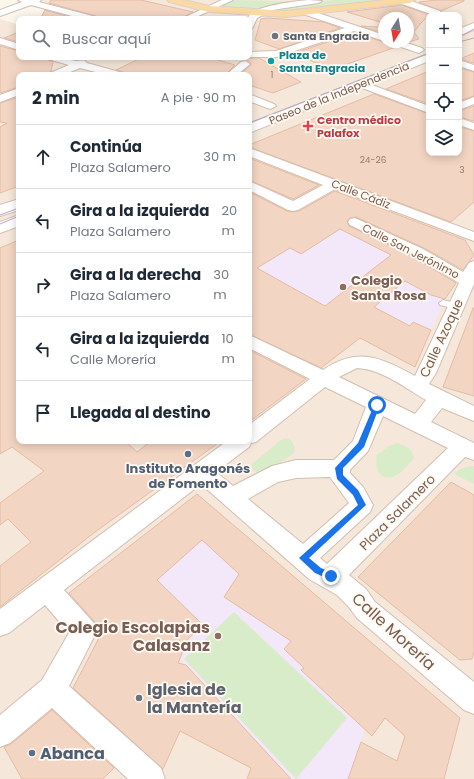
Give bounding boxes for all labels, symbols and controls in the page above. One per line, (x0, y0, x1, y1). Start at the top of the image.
north arrow (378, 12, 414, 48)
map controls (426, 12, 462, 156)
button: + (426, 12, 462, 48)
search box (16, 16, 252, 60)
icon: search (30, 27, 52, 49)
text: Buscar aquí (62, 28, 151, 49)
place label: Santa Engracia (283, 28, 369, 44)
marker: Santa Engracia (270, 31, 280, 41)
place label: Plaza de Santa Engracia (279, 47, 365, 76)
button: − (426, 48, 462, 84)
marker: Plaza de Santa Engracia (266, 56, 276, 66)
street label: Paseo de la Independencia (266, 57, 412, 129)
house number: 1 (271, 69, 274, 81)
button: locate (426, 84, 462, 120)
text: 2 min (32, 86, 80, 110)
text: A pie · 90 m (161, 88, 236, 107)
place label: Centro médico Palafox (317, 112, 401, 141)
marker: Centro médico Palafox (302, 120, 314, 132)
button: layers (426, 120, 462, 156)
text: Continúa (70, 136, 142, 157)
icon: ahead (32, 146, 54, 168)
text: 30 m (203, 147, 236, 166)
house number: 24-26 (360, 154, 387, 166)
text: Plaza Salamero (70, 158, 171, 177)
house number: 3 (459, 164, 465, 176)
street label: Calle Cádiz (329, 175, 393, 213)
text: Gira a la izquierda (70, 200, 209, 221)
text: 20 m (221, 201, 237, 240)
icon: left (32, 210, 54, 232)
street label: Calle San Jerónimo (360, 220, 462, 282)
text: Plaza Salamero (70, 222, 171, 241)
text: Gira a la derecha (70, 264, 201, 285)
text: 30 m (213, 265, 229, 304)
place label: Colegio Santa Rosa (351, 271, 426, 305)
icon: right (32, 274, 54, 296)
marker: Colegio Santa Rosa (338, 282, 348, 292)
text: Plaza Salamero (70, 286, 171, 305)
street label: Calle Azoque (415, 296, 468, 381)
text: Gira a la izquierda (70, 328, 209, 349)
text: 10 m (221, 329, 235, 368)
icon: left (32, 338, 54, 360)
text: Calle Morería (70, 350, 156, 369)
route start (368, 396, 386, 414)
icon: arrive (32, 402, 54, 424)
text: Llegada al destino (70, 402, 211, 423)
marker: Instituto Aragonés de Fomento (183, 449, 193, 459)
place label: Instituto Aragonés de Fomento (126, 459, 250, 493)
street label: Plaza Salamero (355, 470, 440, 555)
route end (322, 567, 340, 585)
street label: Calle Morería (347, 587, 441, 675)
place label: Colegio Escolapias Calasanz (55, 616, 210, 657)
marker: Colegio Escolapias Calasanz (213, 631, 223, 641)
place label: Iglesia de la Mantería (147, 678, 242, 719)
marker: Iglesia de la Mantería (134, 693, 144, 703)
place label: Abanca (40, 742, 105, 765)
marker: Abanca (27, 748, 37, 758)

